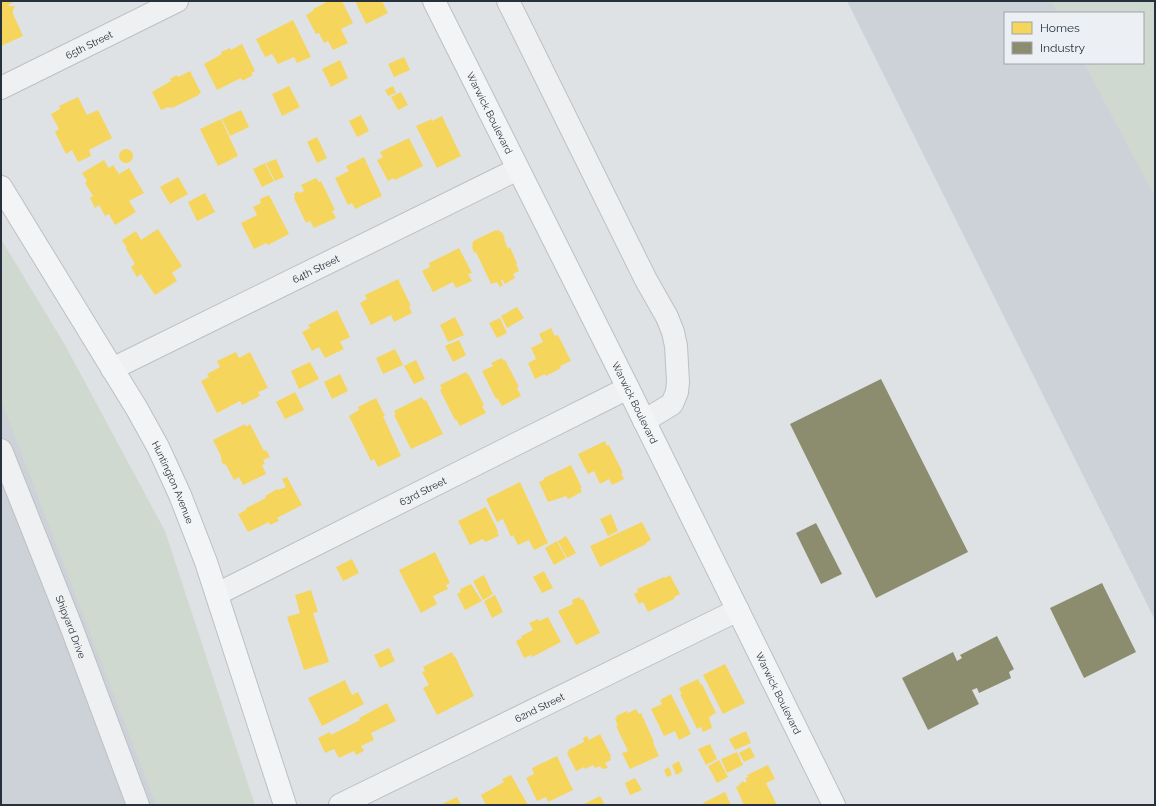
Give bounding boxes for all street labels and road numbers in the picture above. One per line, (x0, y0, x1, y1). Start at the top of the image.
street label: 65th Street (64, 29, 115, 61)
street label: Warwick Boulevard (465, 70, 515, 156)
street label: 64th Street (291, 253, 342, 285)
street label: Warwick Boulevard (610, 360, 660, 445)
street label: Huntington Avenue (150, 439, 196, 525)
street label: 63rd Street (397, 475, 449, 508)
street label: Shipyard Drive (53, 594, 88, 660)
street label: Warwick Boulevard (753, 650, 803, 736)
street label: 62nd Street (513, 691, 567, 725)

